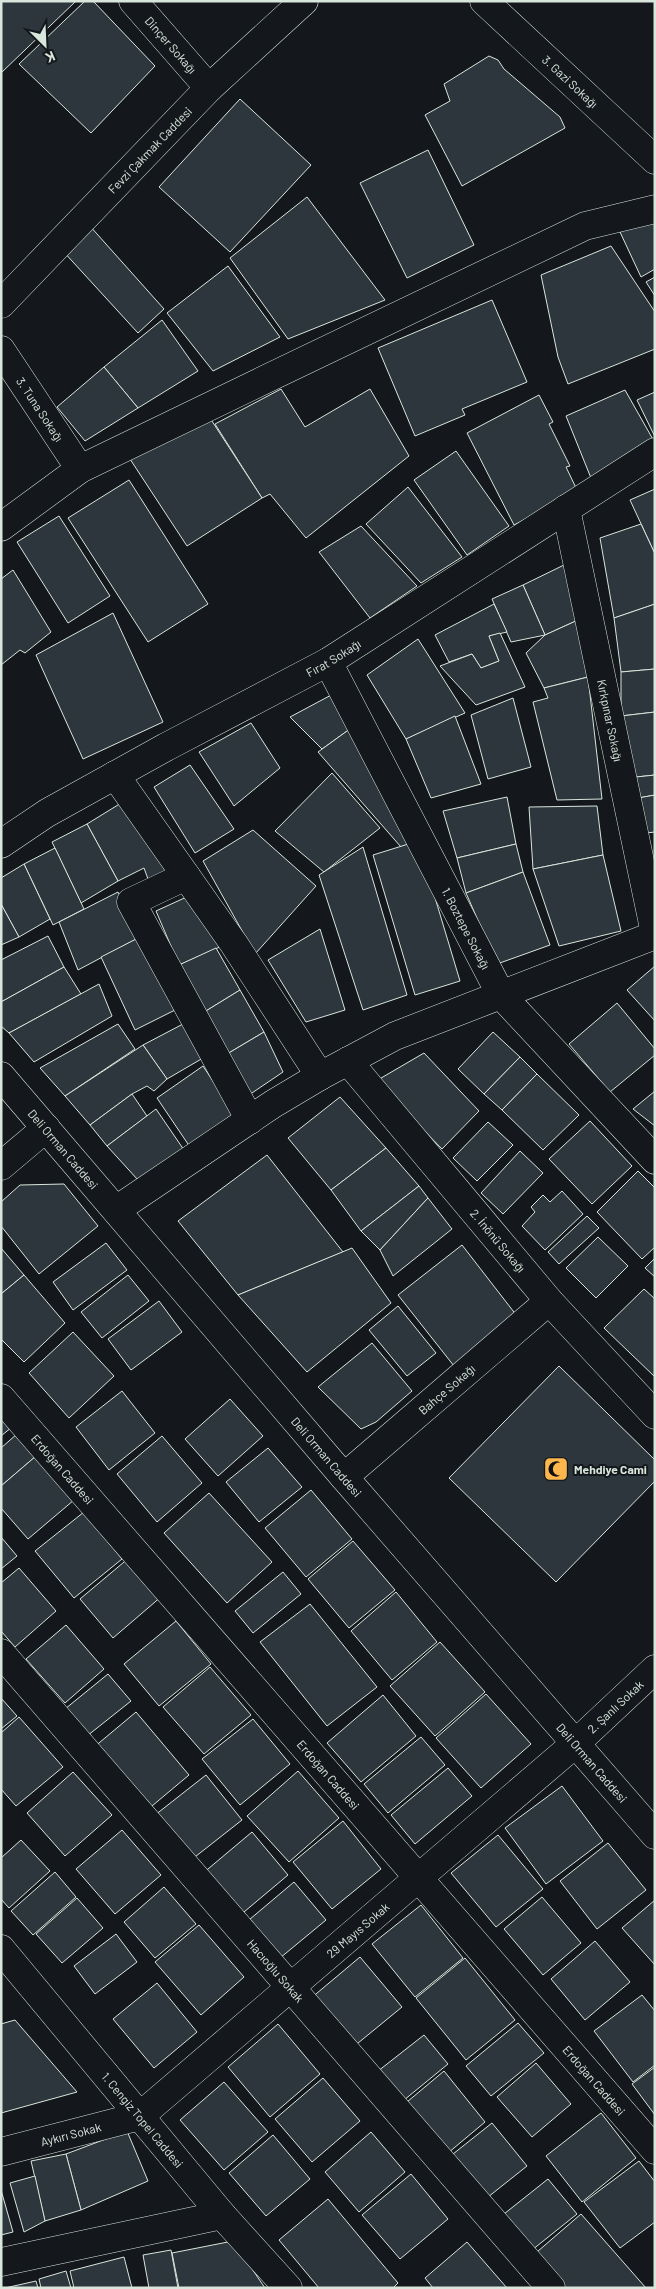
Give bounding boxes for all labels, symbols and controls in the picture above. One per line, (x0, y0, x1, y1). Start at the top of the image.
street label: Dinçer Sokağı (143, 13, 200, 76)
north arrow (20, 20, 70, 70)
text: K (43, 48, 58, 67)
street label: 3. Gazi Sokağı (540, 52, 601, 111)
street label: Fevzi Çakmak Caddesi (105, 104, 194, 196)
street label: 3. Tuna Sokağı (14, 374, 67, 444)
street label: Fırat Sokağı (303, 636, 363, 679)
street label: Kırkpınar Sokağı (595, 678, 626, 763)
street label: 1. Boztepe Sokağı (439, 885, 493, 971)
street label: Deli Orman Caddesi (25, 1106, 101, 1192)
street label: 2. İnönü Sokağı (468, 1206, 529, 1275)
street label: Bahçe Sokağı (415, 1361, 477, 1417)
street label: Deli Orman Caddesi (289, 1414, 365, 1499)
street label: Erdoğan Caddesi (29, 1431, 97, 1507)
mosque icon: Mehdiye Cami (543, 1456, 569, 1482)
place label: Mehdiye Cami (574, 1462, 647, 1476)
street label: 2. Şanlı Sokak (584, 1677, 646, 1736)
street label: Deli Orman Caddesi (554, 1720, 630, 1805)
street label: Erdoğan Caddesi (294, 1737, 363, 1812)
street label: 29 Mayıs Sokak (324, 1899, 392, 1960)
street label: Hacıoğlu Sokak (245, 1936, 307, 2005)
street label: Erdoğan Caddesi (560, 2042, 628, 2118)
street label: 1. Cengiz Topel Caddesi (99, 2069, 186, 2170)
street label: Aykırı Sokak (39, 2119, 102, 2148)

